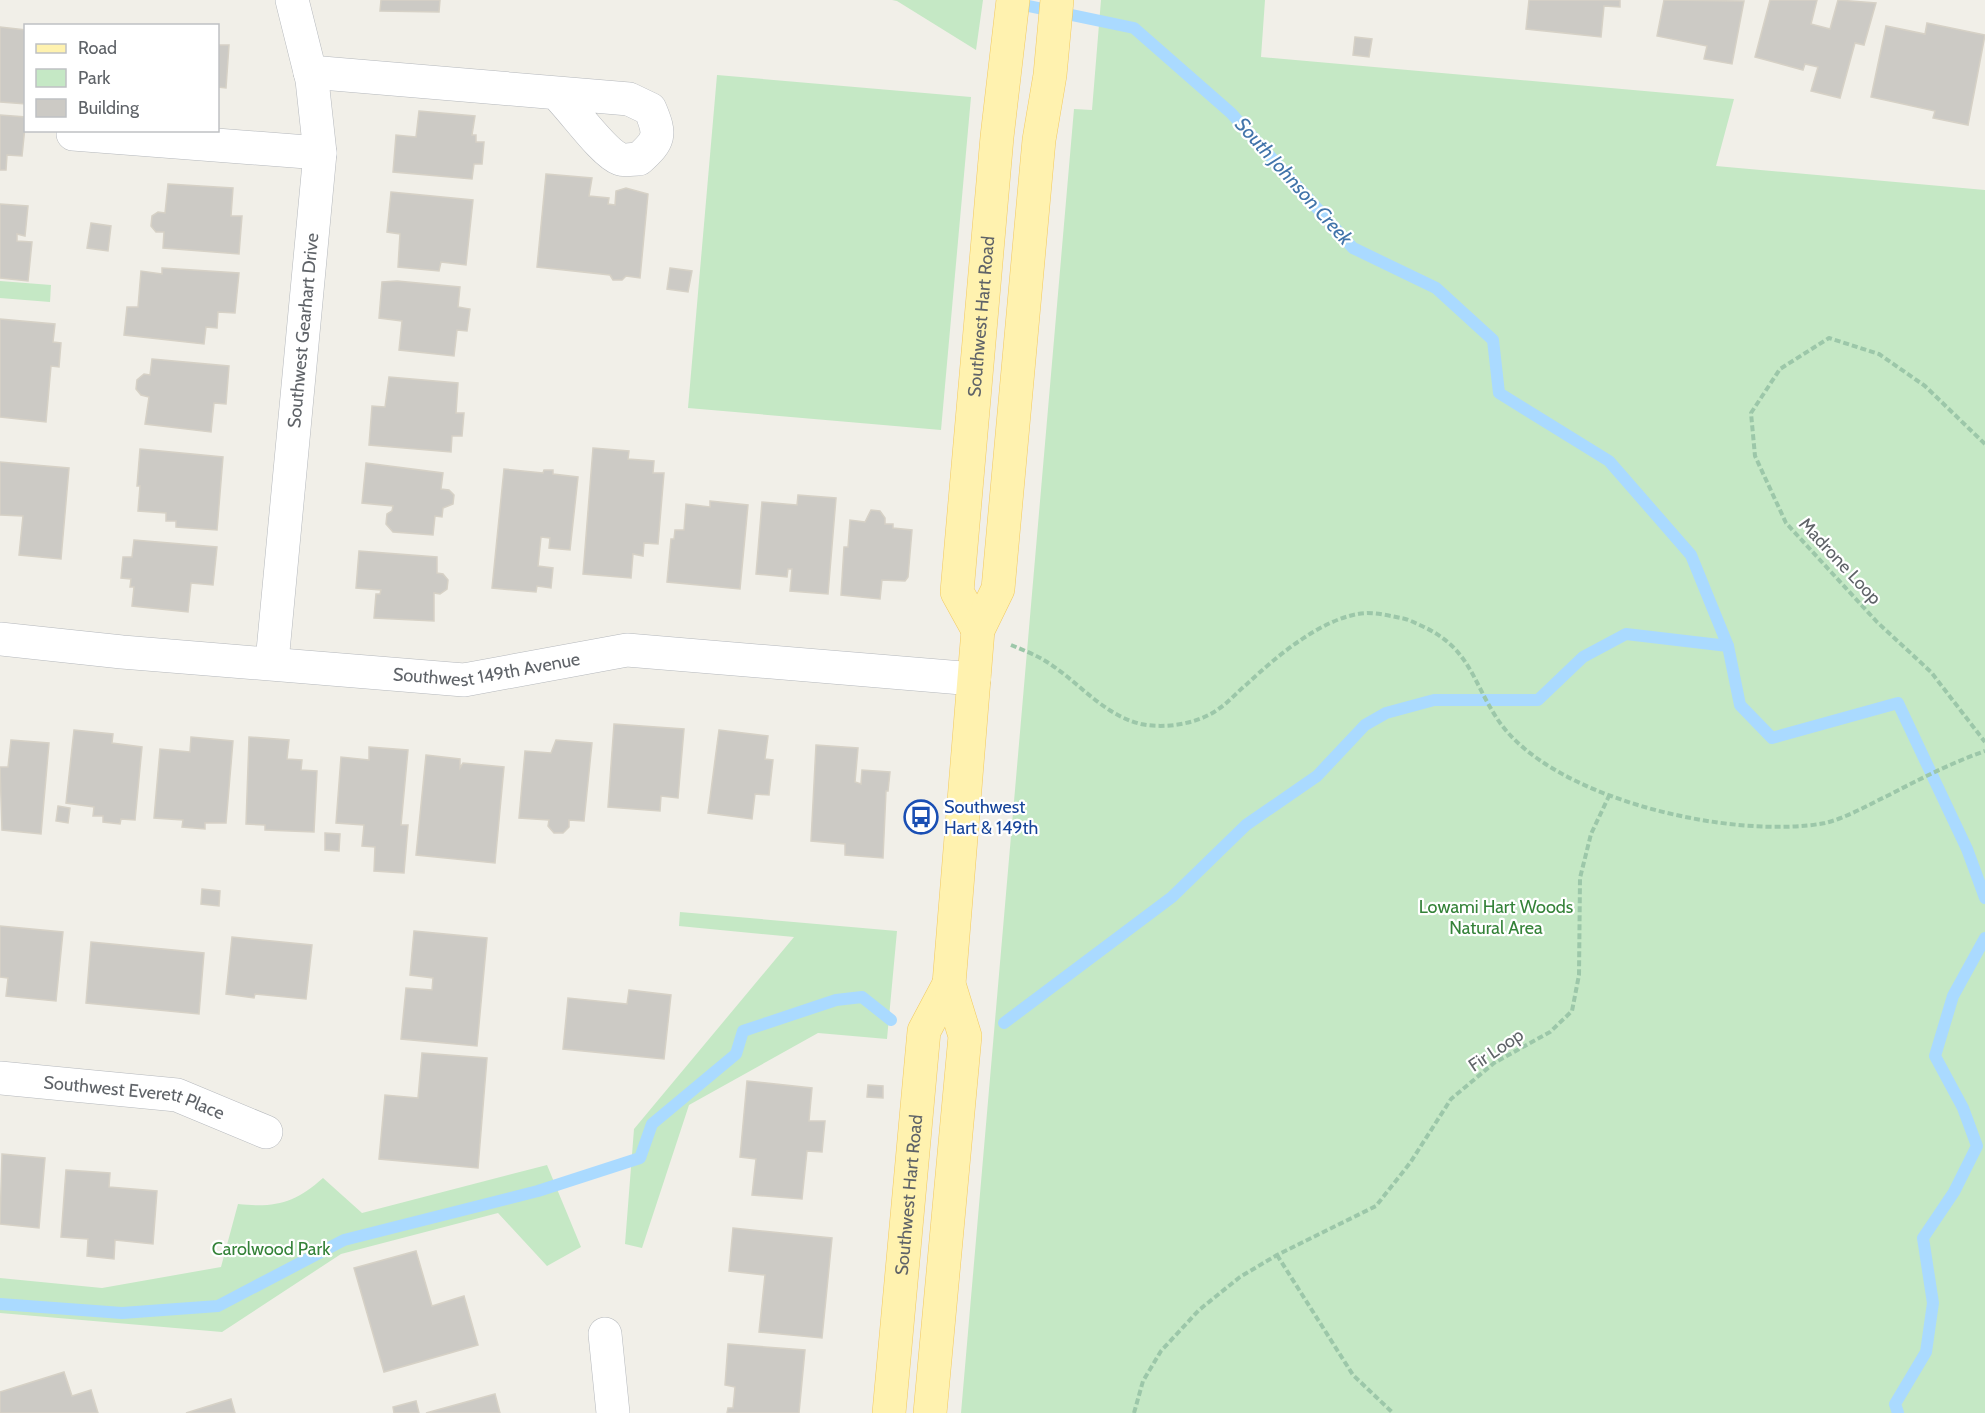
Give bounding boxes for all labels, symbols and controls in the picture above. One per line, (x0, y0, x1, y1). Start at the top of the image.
legend (24, 24, 219, 132)
text: Road (78, 37, 117, 59)
text: Park (78, 67, 111, 89)
text: Building (78, 97, 140, 119)
water label: South Johnson Creek (1230, 112, 1359, 251)
street label: Southwest Gearhart Drive (283, 232, 323, 429)
street label: Southwest Hart Road (963, 235, 999, 398)
street label: Madrone Loop (1794, 513, 1886, 609)
street label: Southwest 149th Avenue (392, 648, 582, 691)
place label: Southwest Hart & 149th (944, 796, 1038, 839)
bus stop icon: Southwest Hart & 149th (903, 799, 939, 835)
park label: Lowami Hart Woods Natural Area (1419, 896, 1573, 939)
street label: Fir Loop (1464, 1024, 1528, 1076)
street label: Southwest Everett Place (43, 1071, 228, 1124)
street label: Southwest Hart Road (891, 1114, 927, 1276)
park label: Carolwood Park (212, 1238, 331, 1260)

